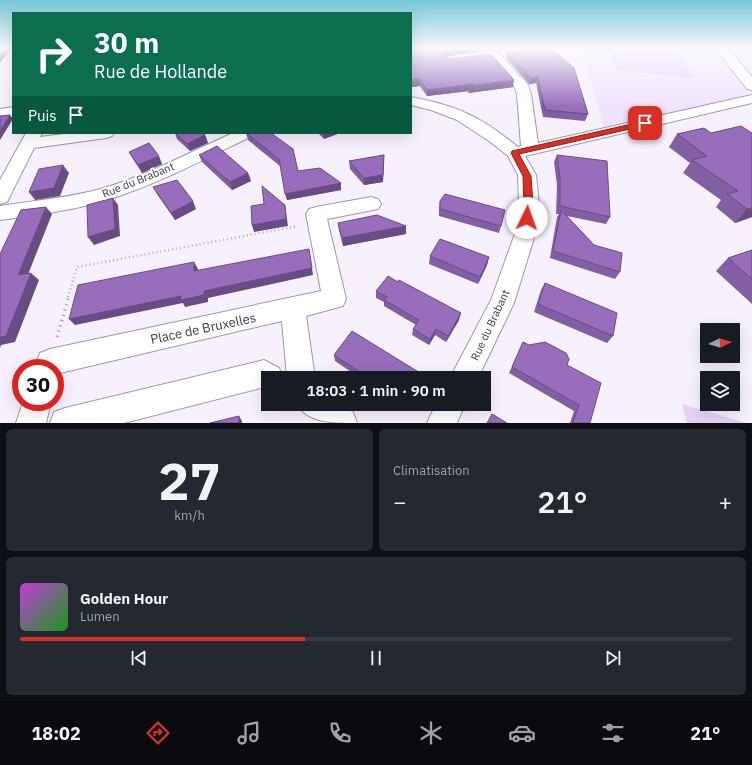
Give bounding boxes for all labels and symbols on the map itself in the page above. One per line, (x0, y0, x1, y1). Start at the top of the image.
pin (628, 106, 662, 140)
street label: Rue du Brabant (100, 159, 176, 201)
position arrow (506, 197, 548, 239)
street label: Rue du Brabant (467, 287, 513, 363)
street label: Place de Bruxelles (149, 309, 257, 348)
north arrow (700, 323, 740, 363)
speed limit sign: 30 (12, 359, 64, 411)

